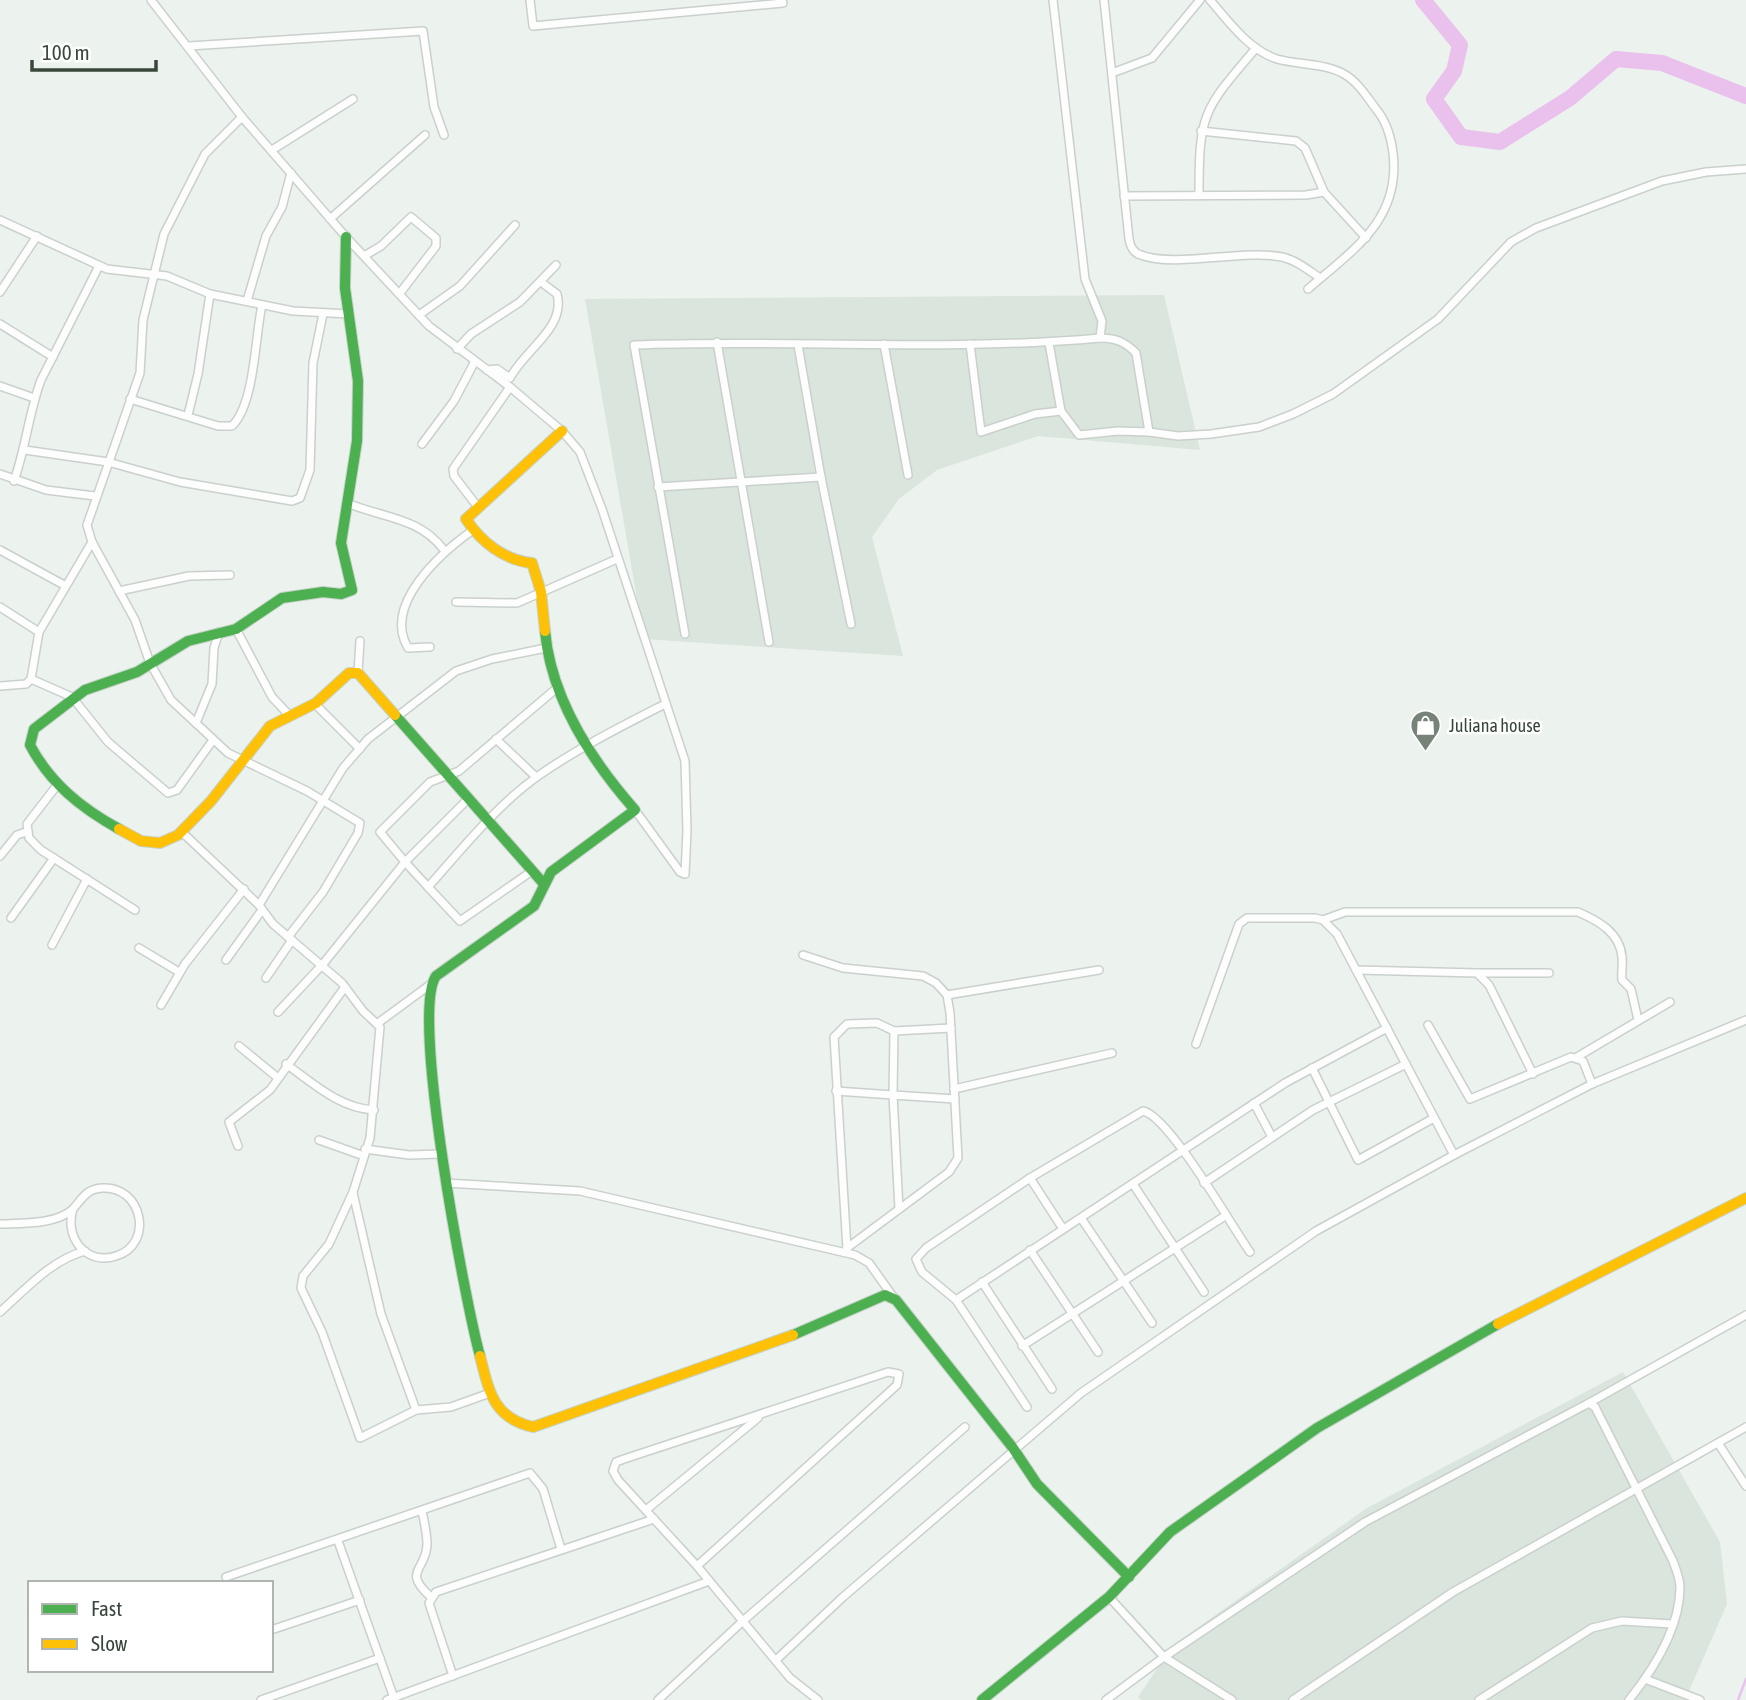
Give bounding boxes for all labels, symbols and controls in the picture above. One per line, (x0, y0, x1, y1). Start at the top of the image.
scale bar (32, 28, 156, 72)
text: 100 m (42, 40, 90, 64)
shop icon: Juliana house (1409, 708, 1443, 752)
place label: Juliana house (1449, 715, 1541, 736)
legend (28, 1581, 273, 1672)
text: Fast (91, 1596, 122, 1620)
text: Slow (91, 1631, 128, 1655)

